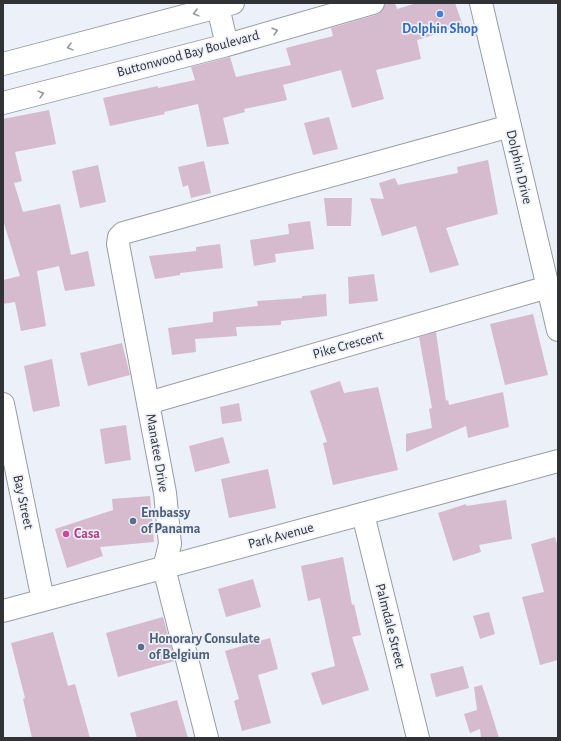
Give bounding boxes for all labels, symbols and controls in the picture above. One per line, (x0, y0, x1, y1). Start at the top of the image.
one-way arrow (192, 8, 199, 17)
marker: Dolphin Shop (435, 9, 445, 19)
place label: Dolphin Shop (402, 22, 478, 36)
one-way arrow (271, 27, 278, 36)
street label: Buttonwood Bay Boulevard (115, 28, 261, 80)
one-way arrow (67, 42, 73, 50)
one-way arrow (38, 90, 44, 98)
street label: Dolphin Drive (504, 128, 534, 206)
street label: Pike Crescent (311, 328, 385, 362)
street label: Manatee Drive (143, 413, 171, 493)
street label: Bay Street (10, 474, 36, 531)
place label: Embassy of Panama (141, 506, 201, 536)
marker: Embassy of Panama (128, 516, 138, 526)
street label: Park Avenue (247, 521, 315, 551)
place label: Casa (74, 527, 100, 541)
marker: Casa (61, 529, 71, 539)
street label: Palmdale Street (373, 582, 407, 670)
place label: Honorary Consulate of Belgium (149, 632, 260, 662)
marker: Honorary Consulate of Belgium (136, 642, 146, 652)

